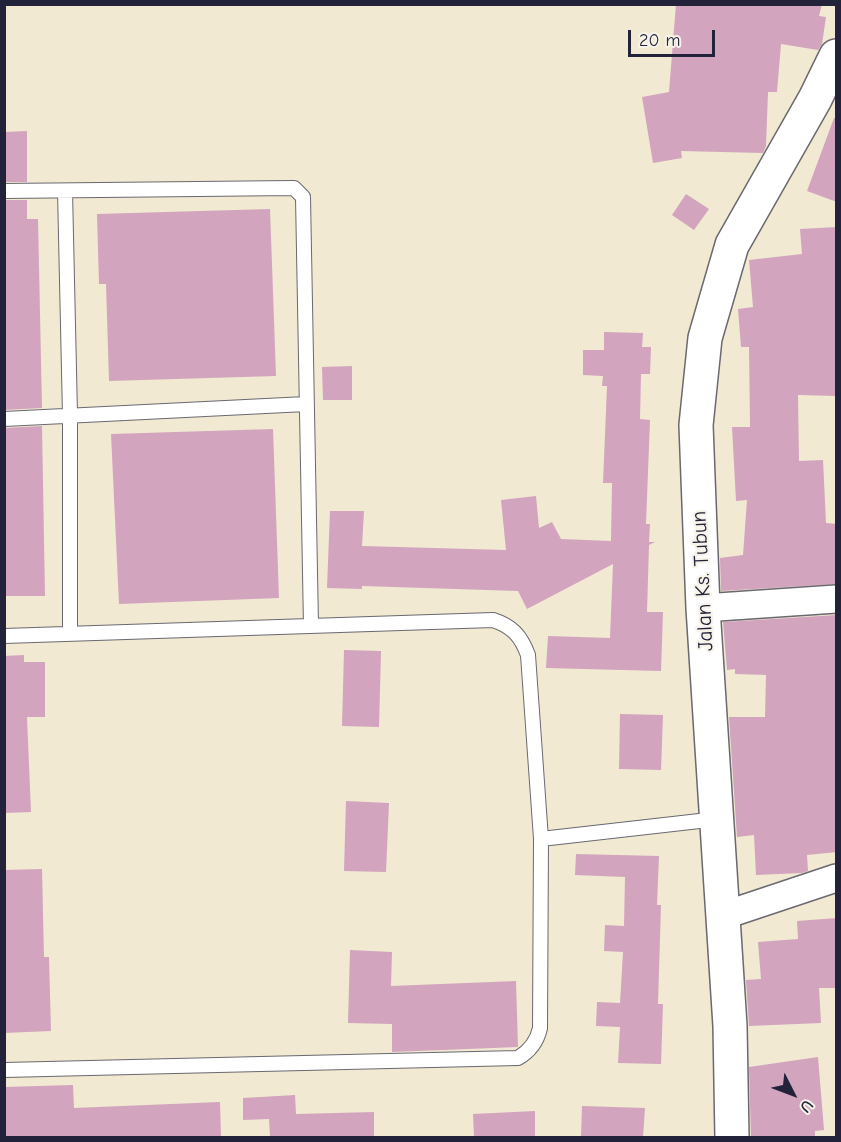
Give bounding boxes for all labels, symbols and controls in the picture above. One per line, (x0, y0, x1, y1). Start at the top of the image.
scale bar (631, 18, 718, 56)
text: 20 m (639, 30, 680, 51)
street label: Jalan Ks. Tubun (687, 510, 719, 652)
north arrow (763, 1064, 823, 1124)
text: U (796, 1096, 817, 1116)

